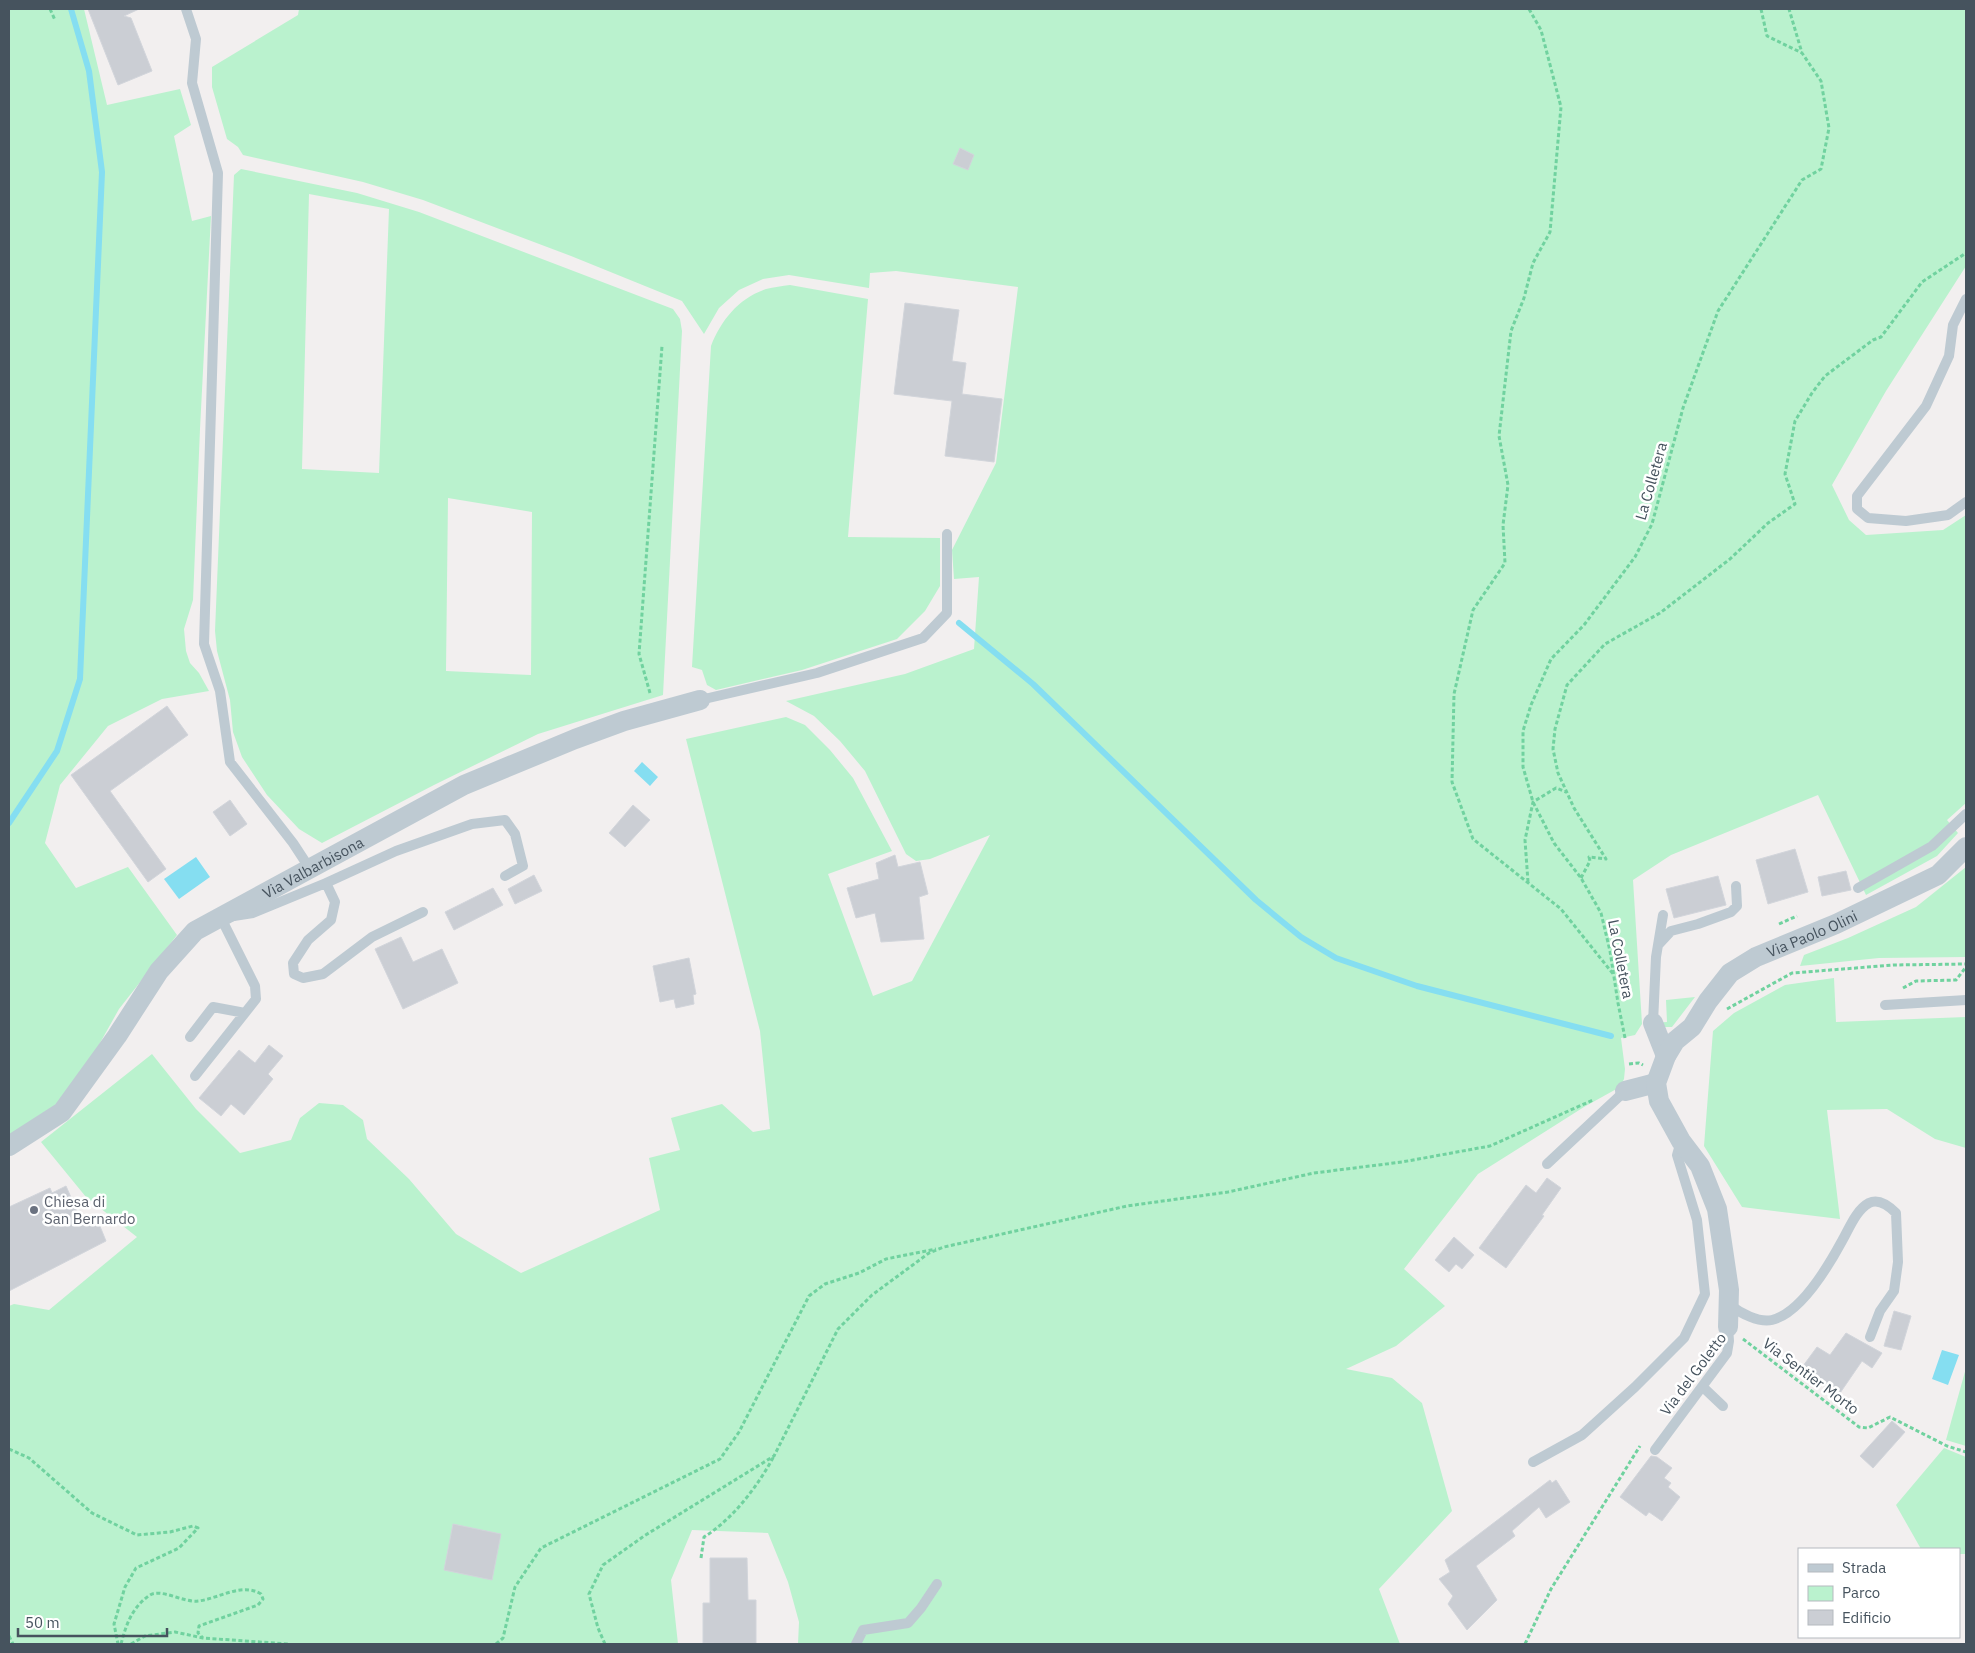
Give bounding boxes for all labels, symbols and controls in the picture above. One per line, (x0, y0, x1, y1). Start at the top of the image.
street label: La Colletera (1631, 440, 1671, 522)
street label: Via Valbarbisona (259, 832, 367, 902)
street label: Via Paolo Olini (1764, 906, 1860, 961)
street label: La Colletera (1604, 918, 1638, 1000)
place label: Chiesa di San Bernardo (44, 1192, 135, 1228)
marker: Chiesa di San Bernardo (28, 1204, 40, 1216)
street label: Via del Goletto (1656, 1329, 1730, 1419)
street label: Via Sentier Morto (1759, 1334, 1863, 1418)
legend (1798, 1548, 1960, 1638)
text: Strada (1842, 1558, 1886, 1577)
text: Parco (1842, 1583, 1880, 1602)
scale bar (18, 1606, 166, 1638)
text: Edificio (1842, 1608, 1891, 1627)
text: 50 m (25, 1613, 60, 1632)

